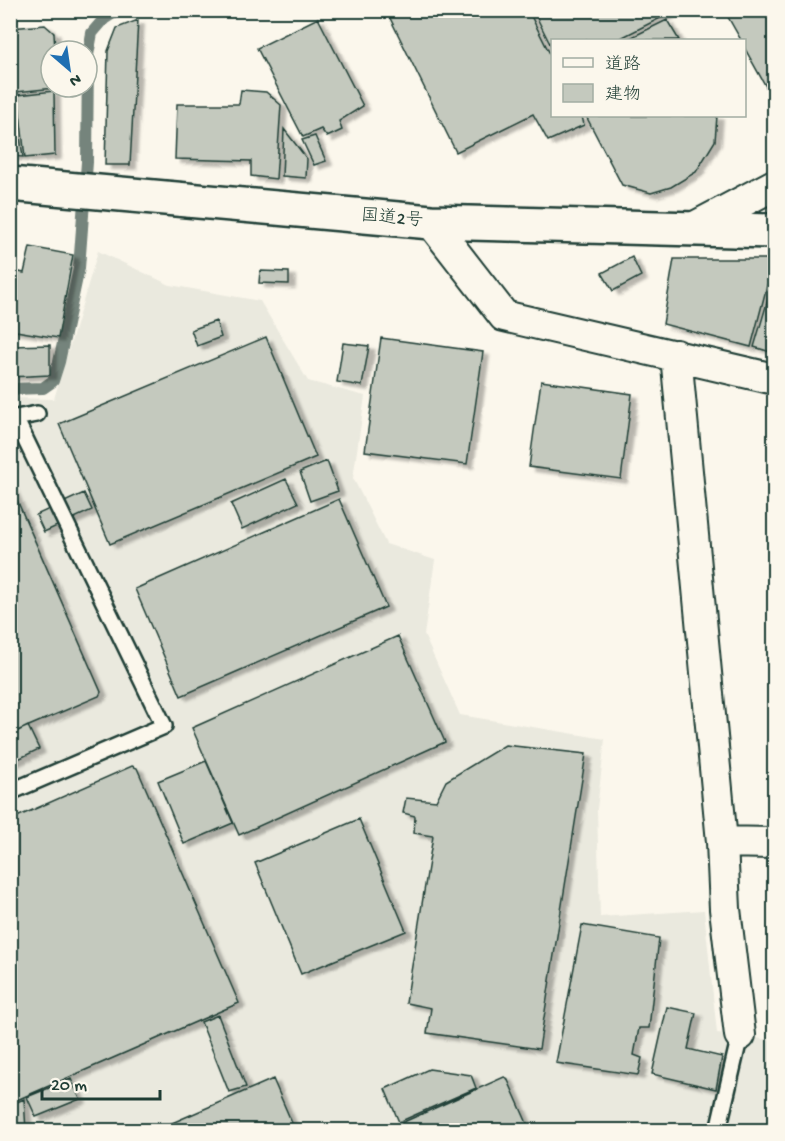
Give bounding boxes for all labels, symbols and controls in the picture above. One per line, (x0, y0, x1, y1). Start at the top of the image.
north arrow (39, 39, 99, 99)
legend (551, 39, 746, 117)
text: 道路 (605, 54, 641, 76)
text: N (65, 68, 84, 90)
text: 建物 (605, 84, 641, 106)
street label: 国道2号 (360, 205, 424, 232)
scale bar (42, 1063, 160, 1101)
text: 20 m (51, 1076, 87, 1097)

